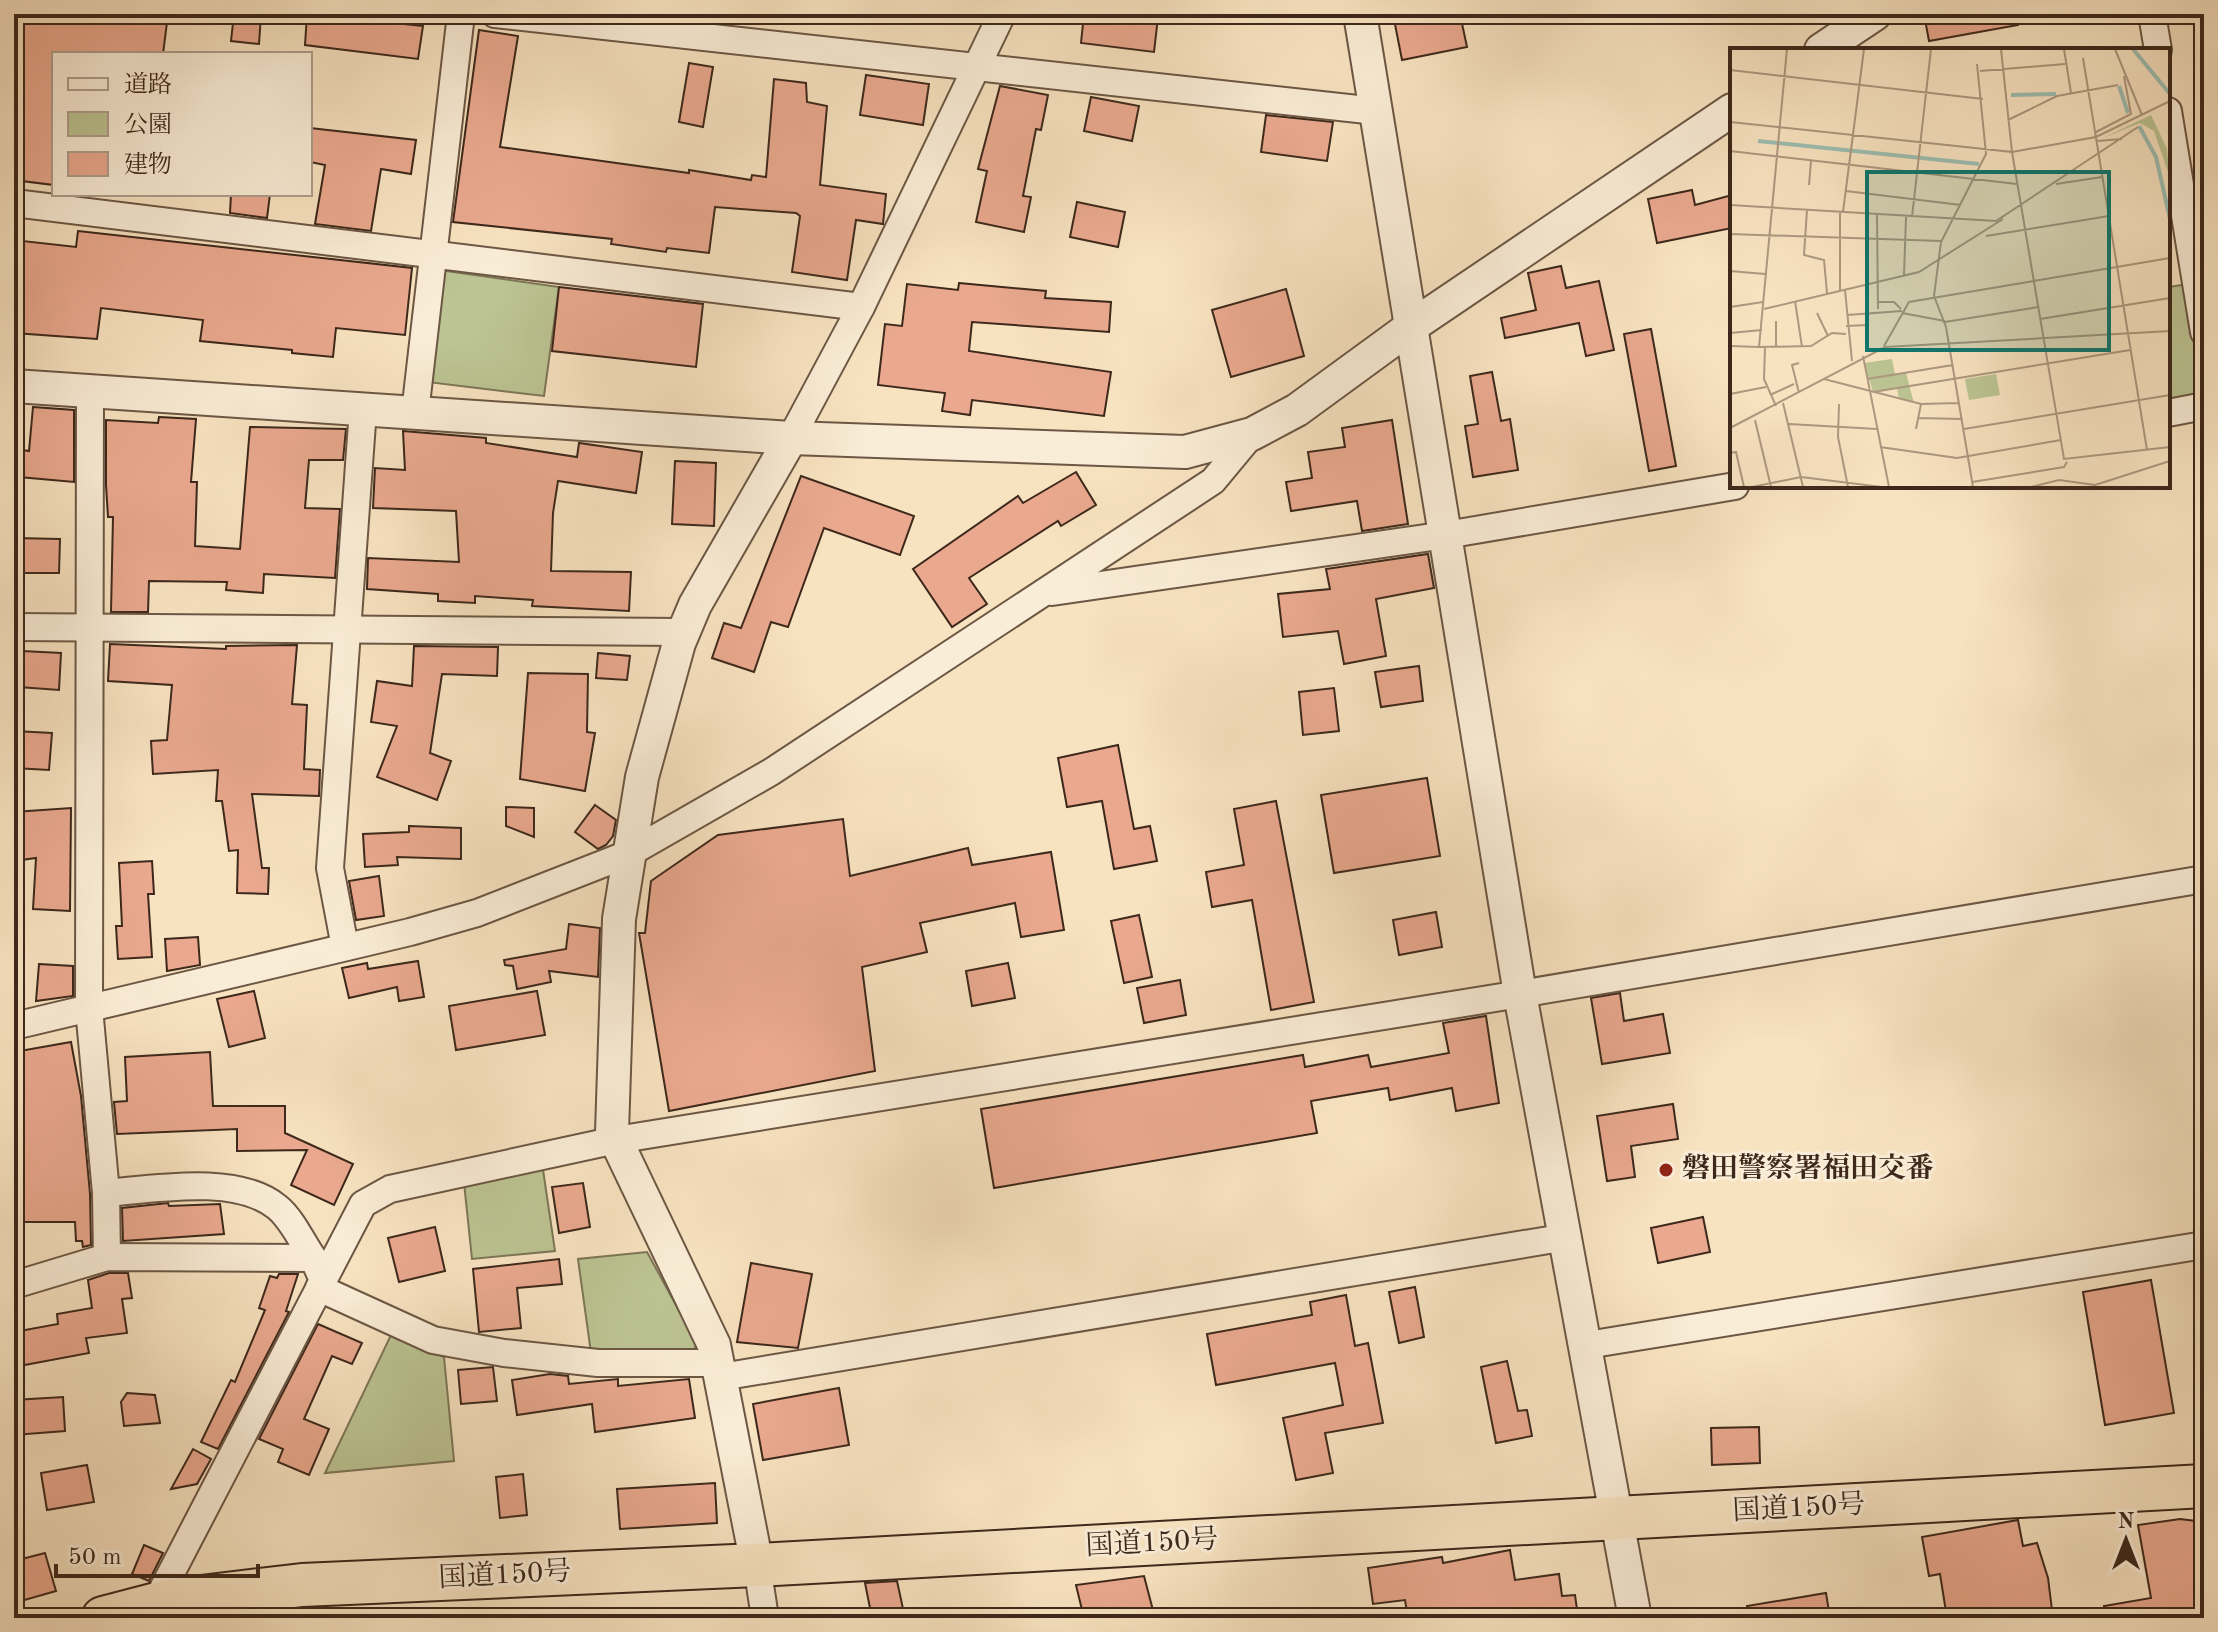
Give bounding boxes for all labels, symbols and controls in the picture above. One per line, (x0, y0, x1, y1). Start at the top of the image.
inset map (1730, 48, 2170, 488)
legend (52, 52, 312, 196)
text: 道路 (124, 71, 172, 98)
text: 公園 (124, 112, 172, 138)
text: 建物 (124, 151, 172, 178)
place label: 磐田警察署福田交番 (1682, 1153, 1934, 1184)
marker: 磐田警察署福田交番 (1657, 1161, 1675, 1179)
street label: 国道150号 (1732, 1489, 1866, 1526)
north arrow (2086, 1500, 2166, 1580)
text: N (2118, 1511, 2135, 1533)
street label: 国道150号 (1085, 1524, 1219, 1561)
scale bar (56, 1528, 258, 1578)
text: 50 m (68, 1546, 122, 1570)
street label: 国道150号 (438, 1556, 572, 1593)

